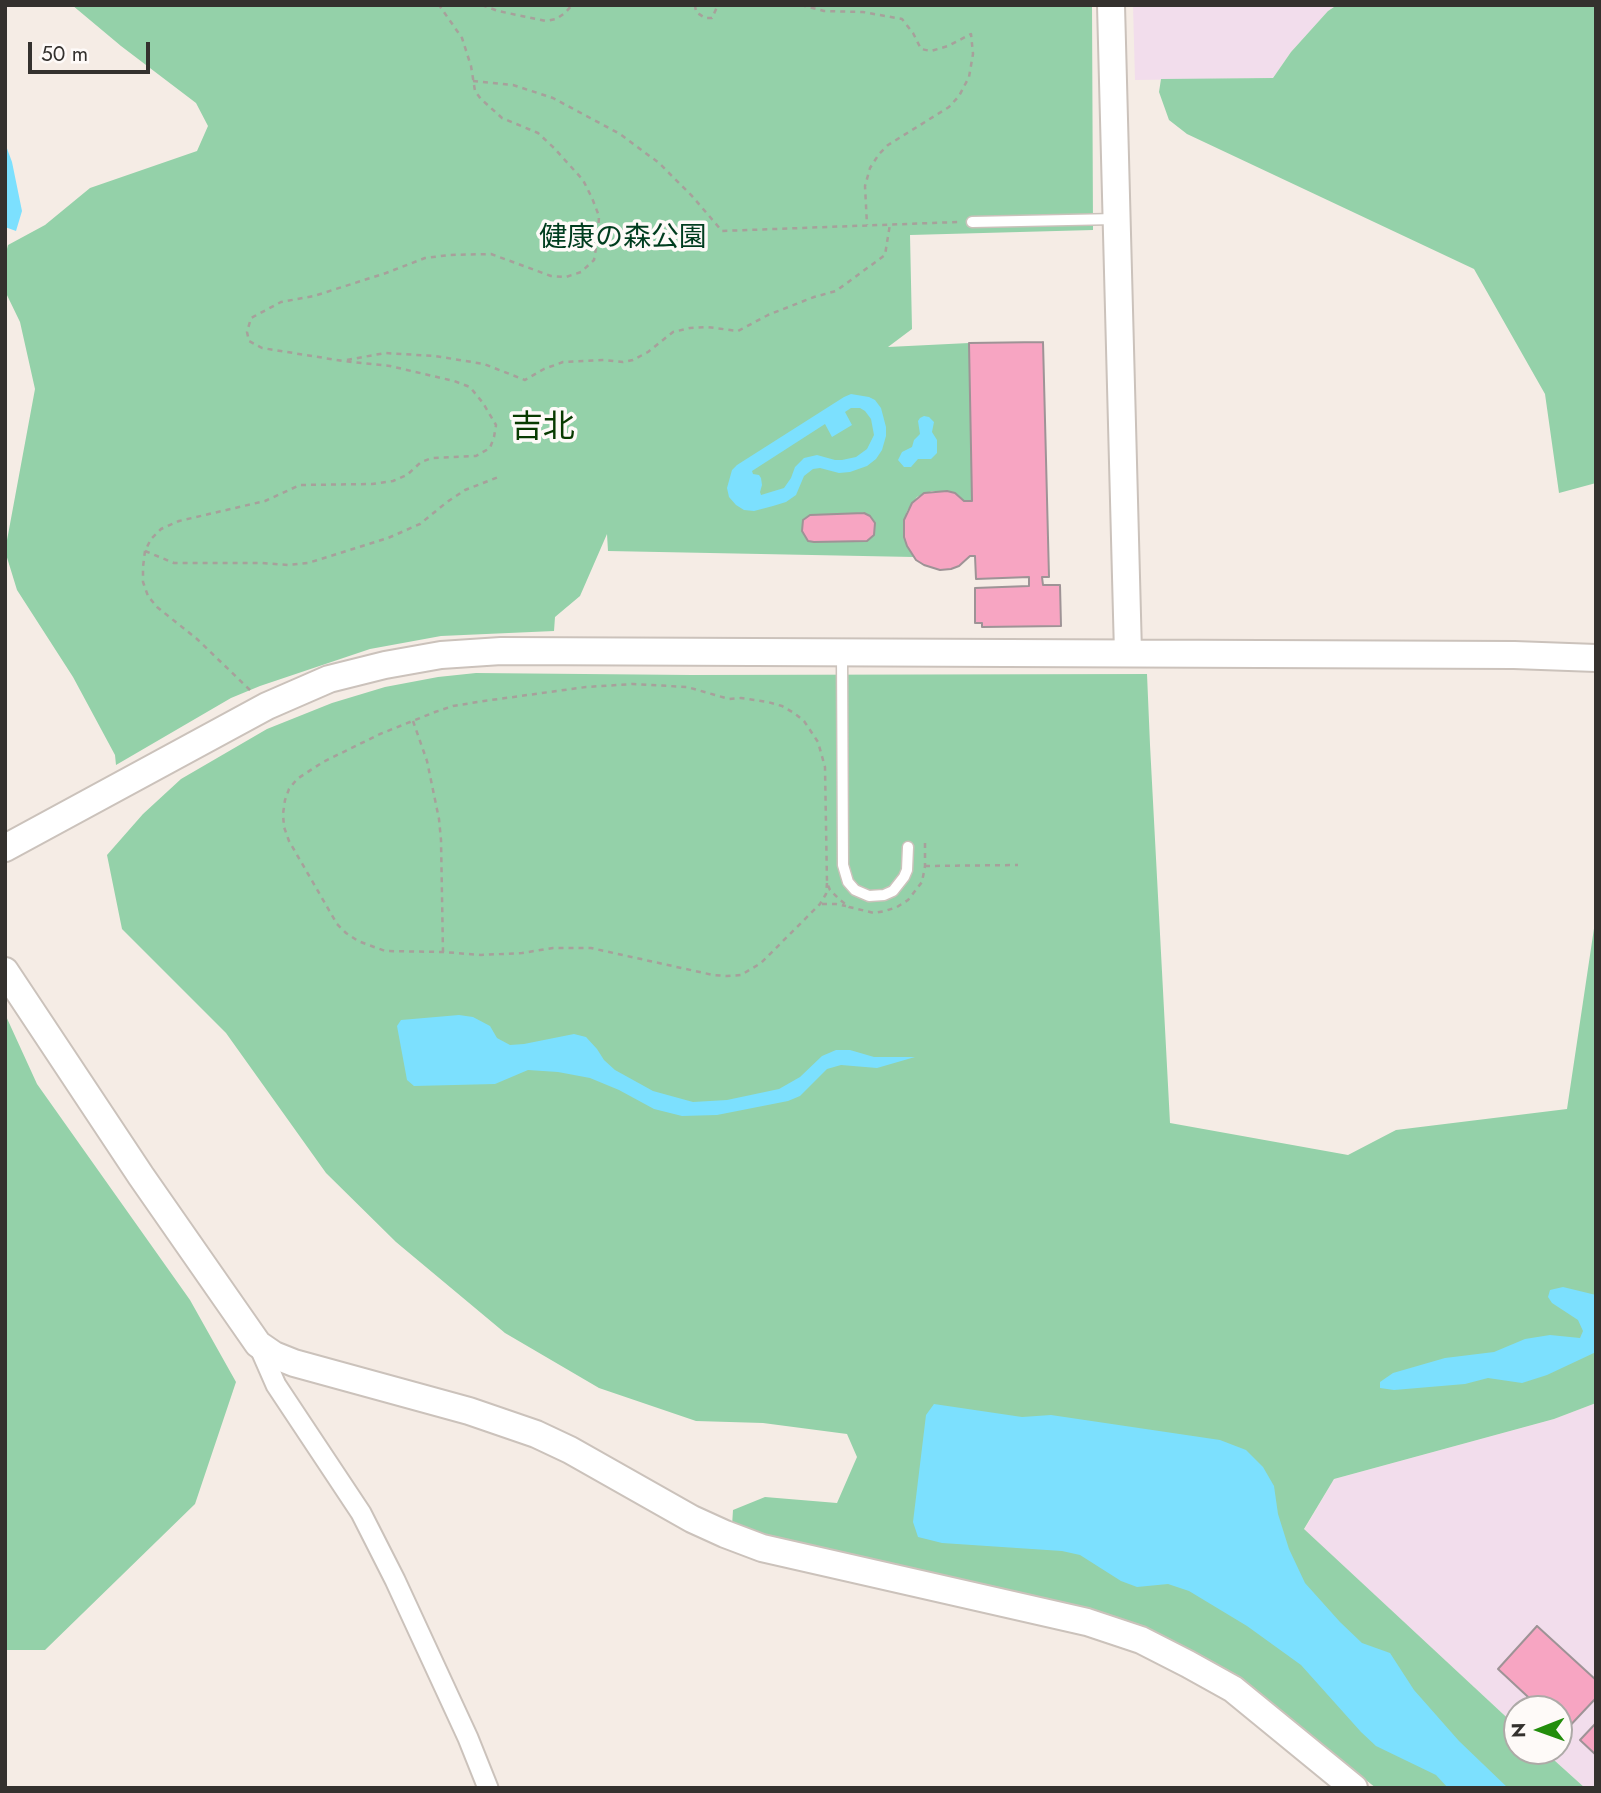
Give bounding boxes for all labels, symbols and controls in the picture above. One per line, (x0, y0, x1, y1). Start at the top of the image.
scale bar (32, 28, 154, 72)
text: 50 m (41, 39, 88, 69)
park label: 健康の森公園 (539, 222, 707, 256)
district label: 吉北 (511, 410, 575, 448)
north arrow (1503, 1695, 1573, 1765)
text: N (1505, 1723, 1532, 1738)

